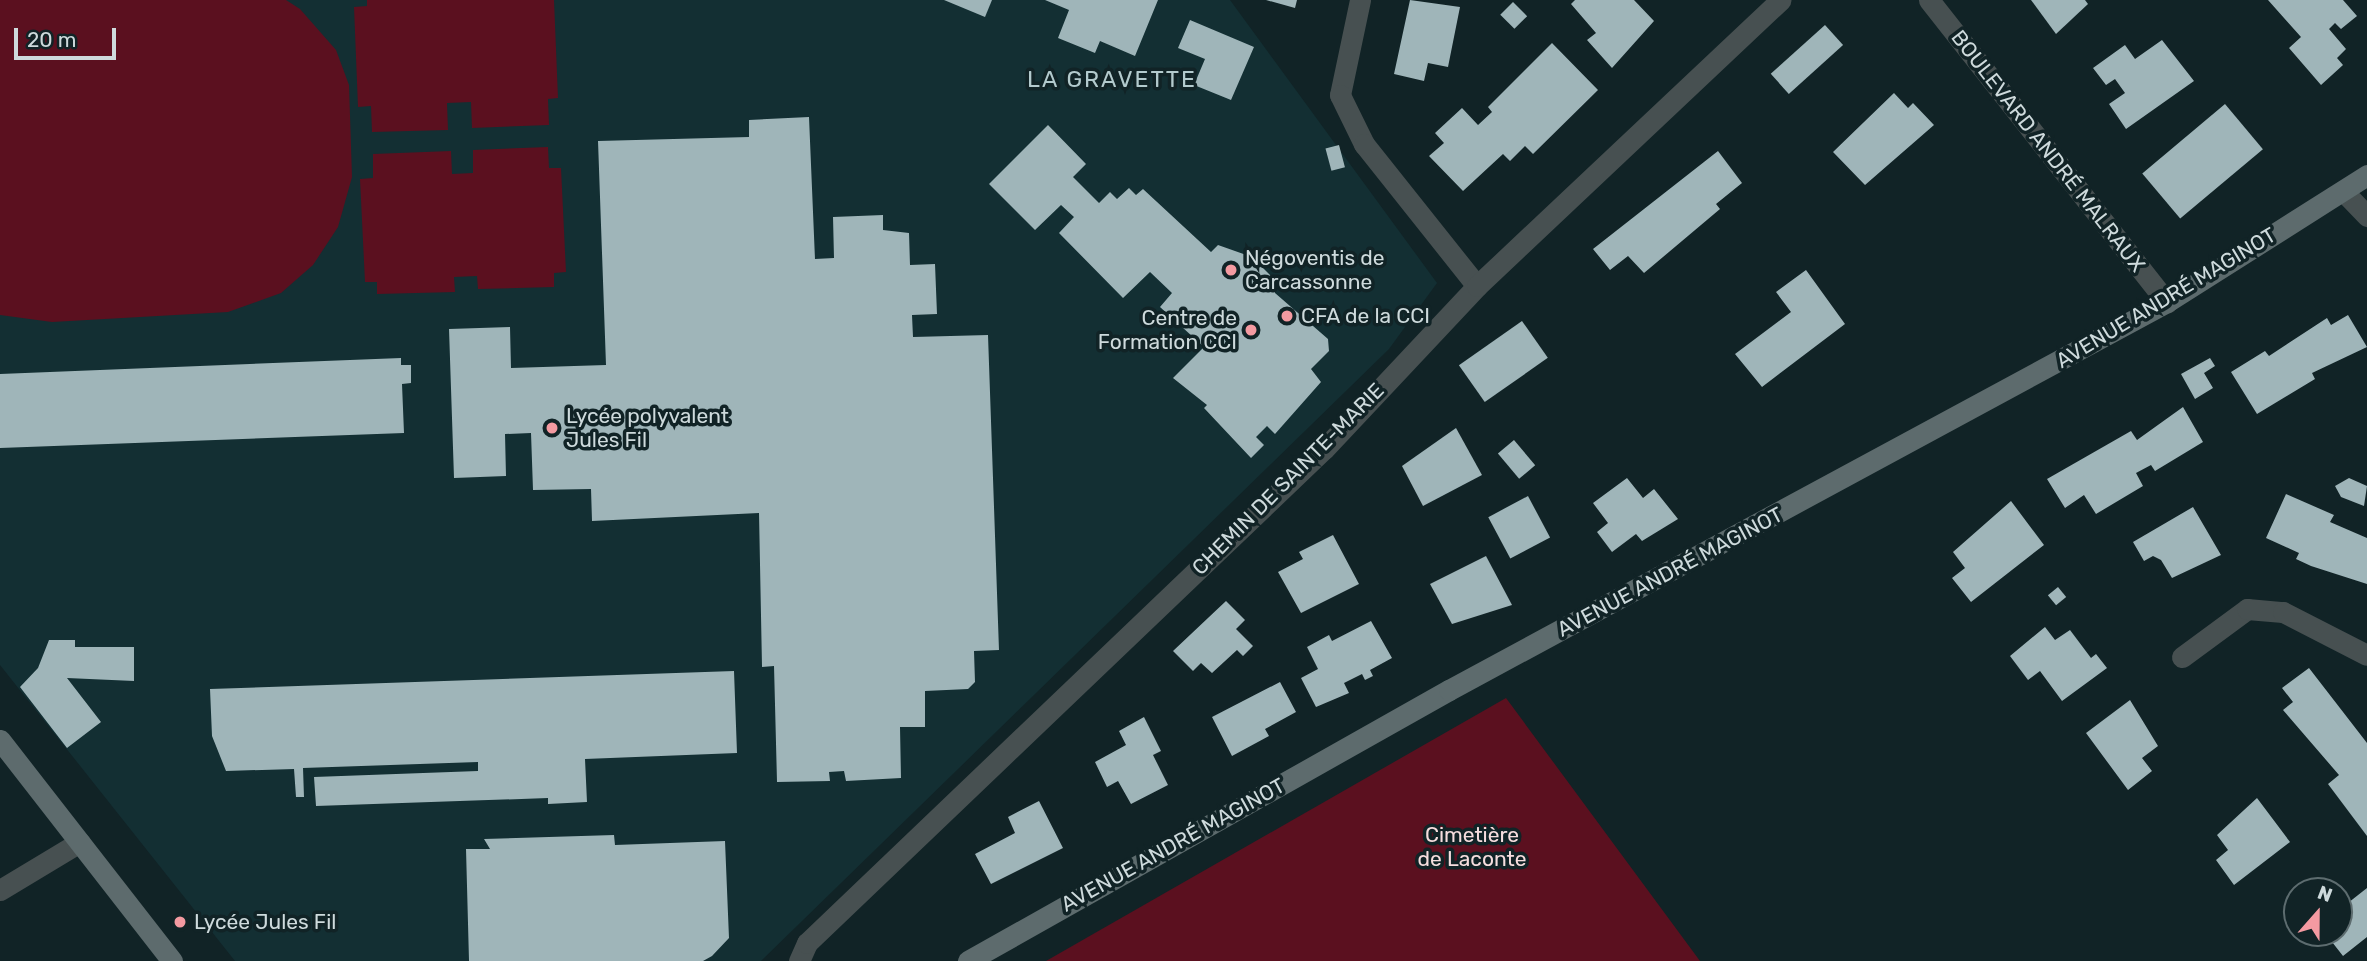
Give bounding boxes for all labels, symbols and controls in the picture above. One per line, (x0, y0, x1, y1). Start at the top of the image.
scale bar (18, 14, 119, 58)
street label: BOULEVARD ANDRÉ MALRAUX (1946, 25, 2150, 277)
text: 20 m (27, 27, 76, 52)
district label: LA GRAVETTE (1028, 65, 1196, 93)
street label: AVENUE ANDRÉ MAGINOT (2051, 222, 2281, 374)
place label: Négoventis de Carcassonne (1245, 245, 1385, 295)
marker: Négoventis de Carcassonne (1223, 262, 1239, 278)
place label: CFA de la CCI (1301, 303, 1431, 329)
place label: Centre de Formation CCI (1098, 305, 1237, 355)
marker: CFA de la CCI (1279, 308, 1295, 324)
marker: Centre de Formation CCI (1243, 322, 1259, 338)
street label: CHEMIN DE SAINTE-MARIE (1187, 378, 1389, 580)
place label: Lycée polyvalent Jules Fil (566, 403, 729, 453)
marker: Lycée polyvalent Jules Fil (544, 420, 560, 436)
street label: AVENUE ANDRÉ MAGINOT (1553, 502, 1787, 642)
street label: AVENUE ANDRÉ MAGINOT (1056, 773, 1290, 917)
park label: Cimetière de Laconte (1417, 822, 1527, 872)
north arrow (2283, 877, 2353, 947)
text: N (2314, 881, 2335, 907)
place label: Lycée Jules Fil (194, 909, 336, 935)
marker: Lycée Jules Fil (172, 914, 188, 930)

